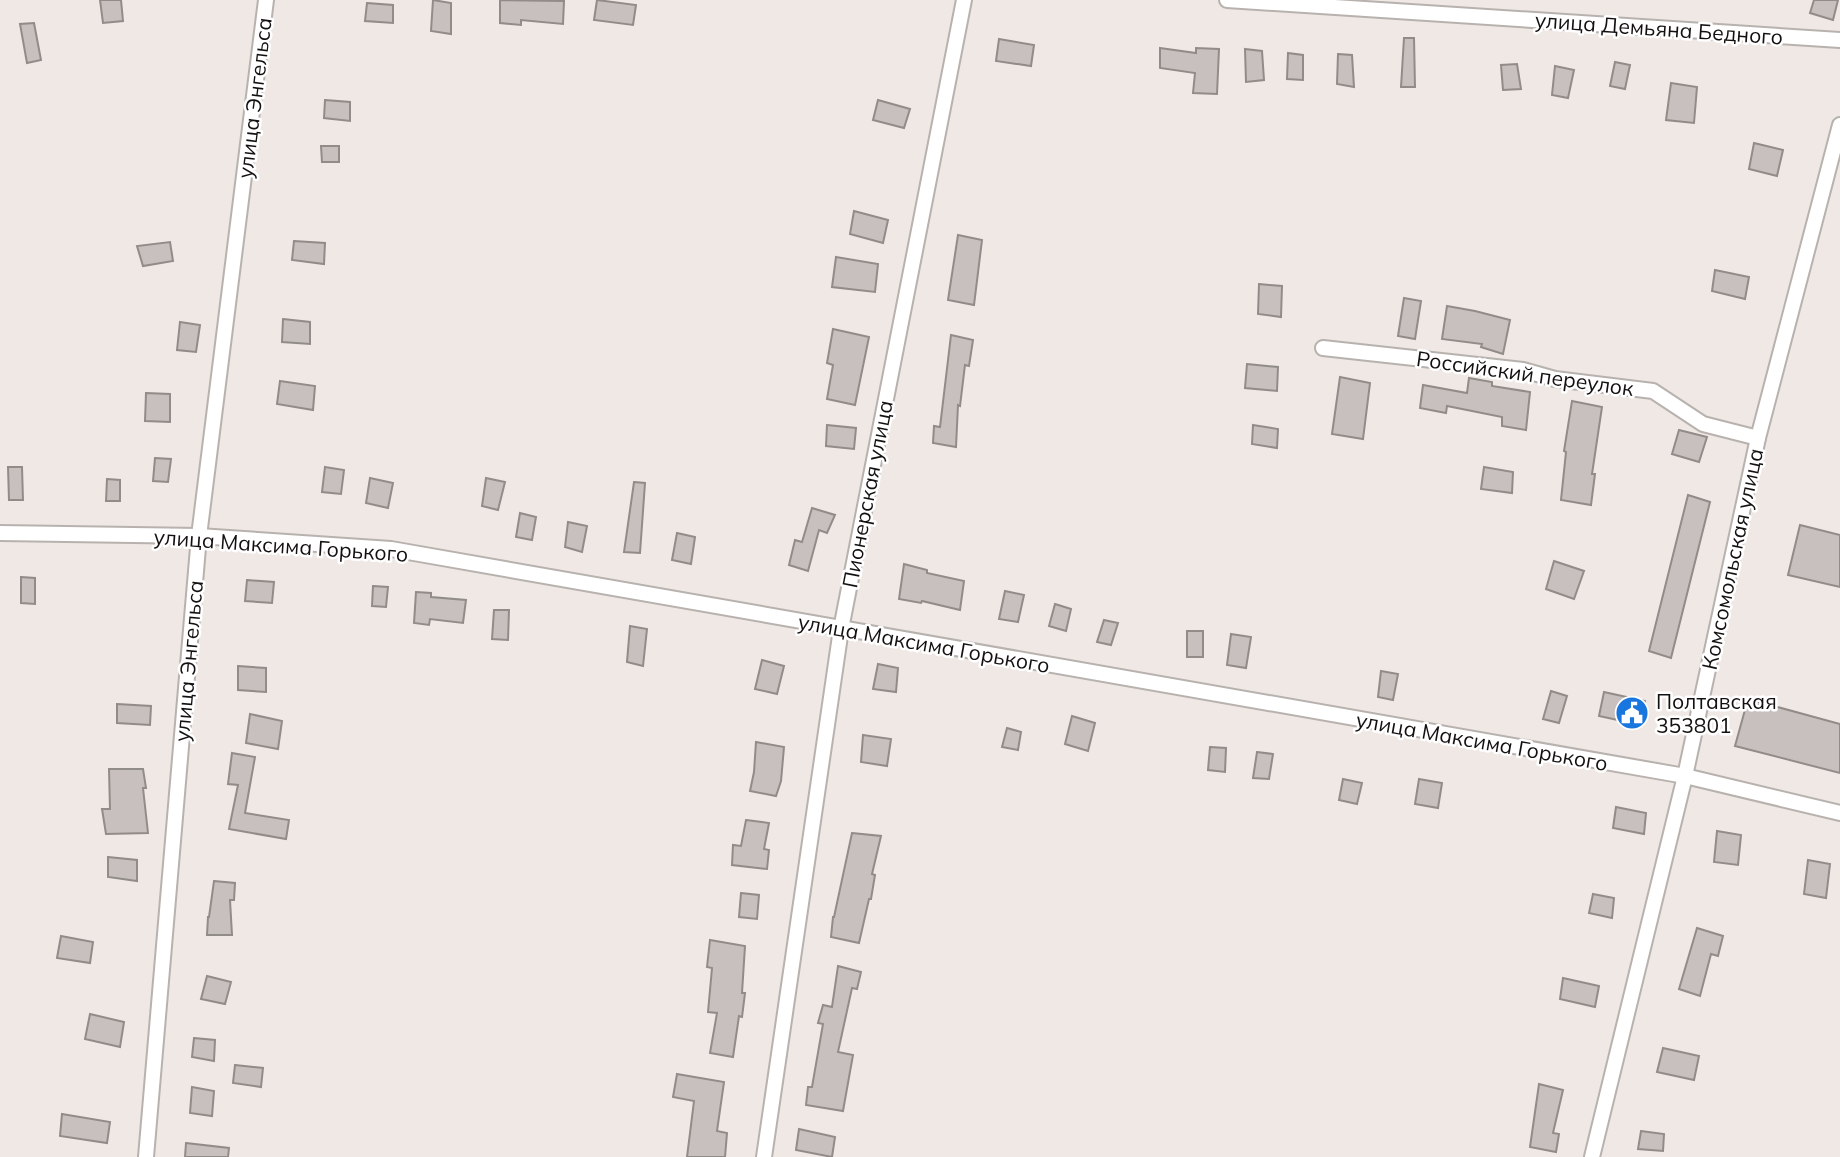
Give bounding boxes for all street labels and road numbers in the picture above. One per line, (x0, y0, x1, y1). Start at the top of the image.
street label: улица Демьяна Бедного (1534, 6, 1784, 50)
street label: улица Энгельса (231, 16, 277, 180)
street label: Российский переулок (1415, 345, 1636, 401)
street label: Пионерская улица (836, 398, 898, 590)
street label: Комсомольская улица (1696, 446, 1768, 672)
street label: улица Максима Горького (153, 523, 409, 567)
street label: улица Энгельса (168, 579, 208, 743)
street label: улица Максима Горького (796, 608, 1052, 678)
street label: улица Максима Горького (1354, 706, 1610, 776)

